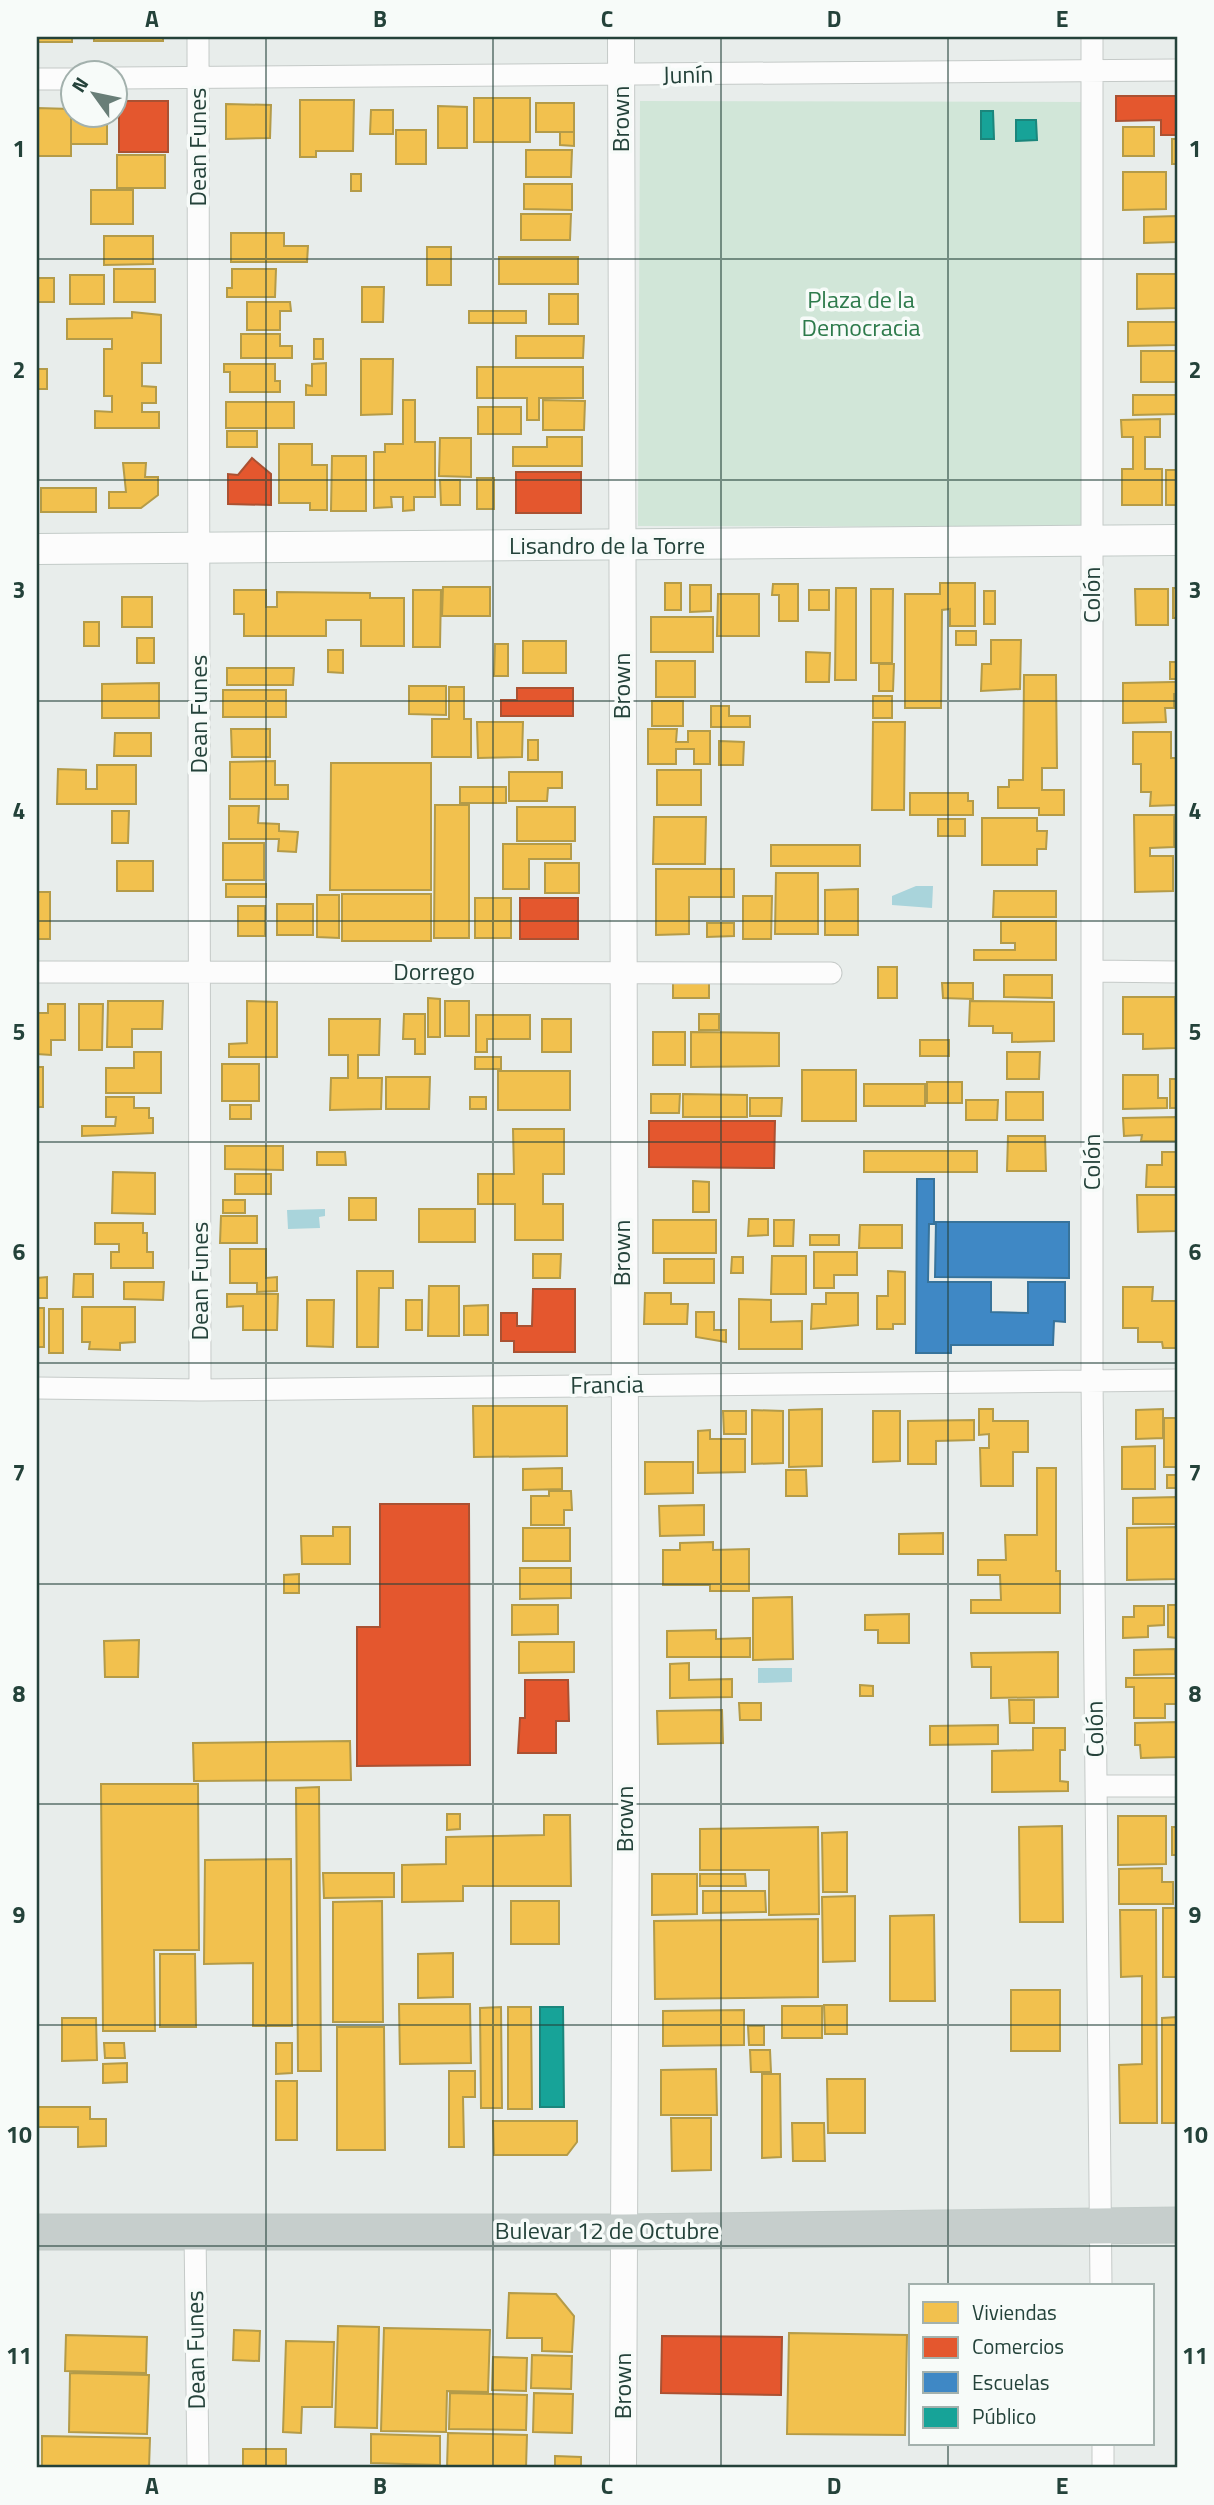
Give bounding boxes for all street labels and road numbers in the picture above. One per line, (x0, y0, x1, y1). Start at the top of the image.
street label: Junín (662, 56, 714, 92)
street label: Brown (602, 86, 638, 152)
street label: Dean Funes (179, 88, 215, 206)
street label: Lisandro de la Torre (509, 527, 705, 563)
street label: Colón (1073, 567, 1109, 623)
street label: Brown (603, 653, 639, 719)
street label: Dean Funes (180, 655, 216, 773)
street label: Dorrego (393, 953, 475, 989)
street label: Colón (1073, 1134, 1109, 1190)
street label: Brown (603, 1220, 639, 1286)
street label: Dean Funes (181, 1222, 217, 1340)
street label: Francia (570, 1365, 644, 1403)
street label: Colón (1076, 1700, 1112, 1758)
street label: Brown (606, 1786, 642, 1852)
street label: Bulevar 12 de Octubre (495, 2212, 719, 2248)
street label: Dean Funes (176, 2290, 214, 2410)
street label: Brown (604, 2353, 640, 2419)

